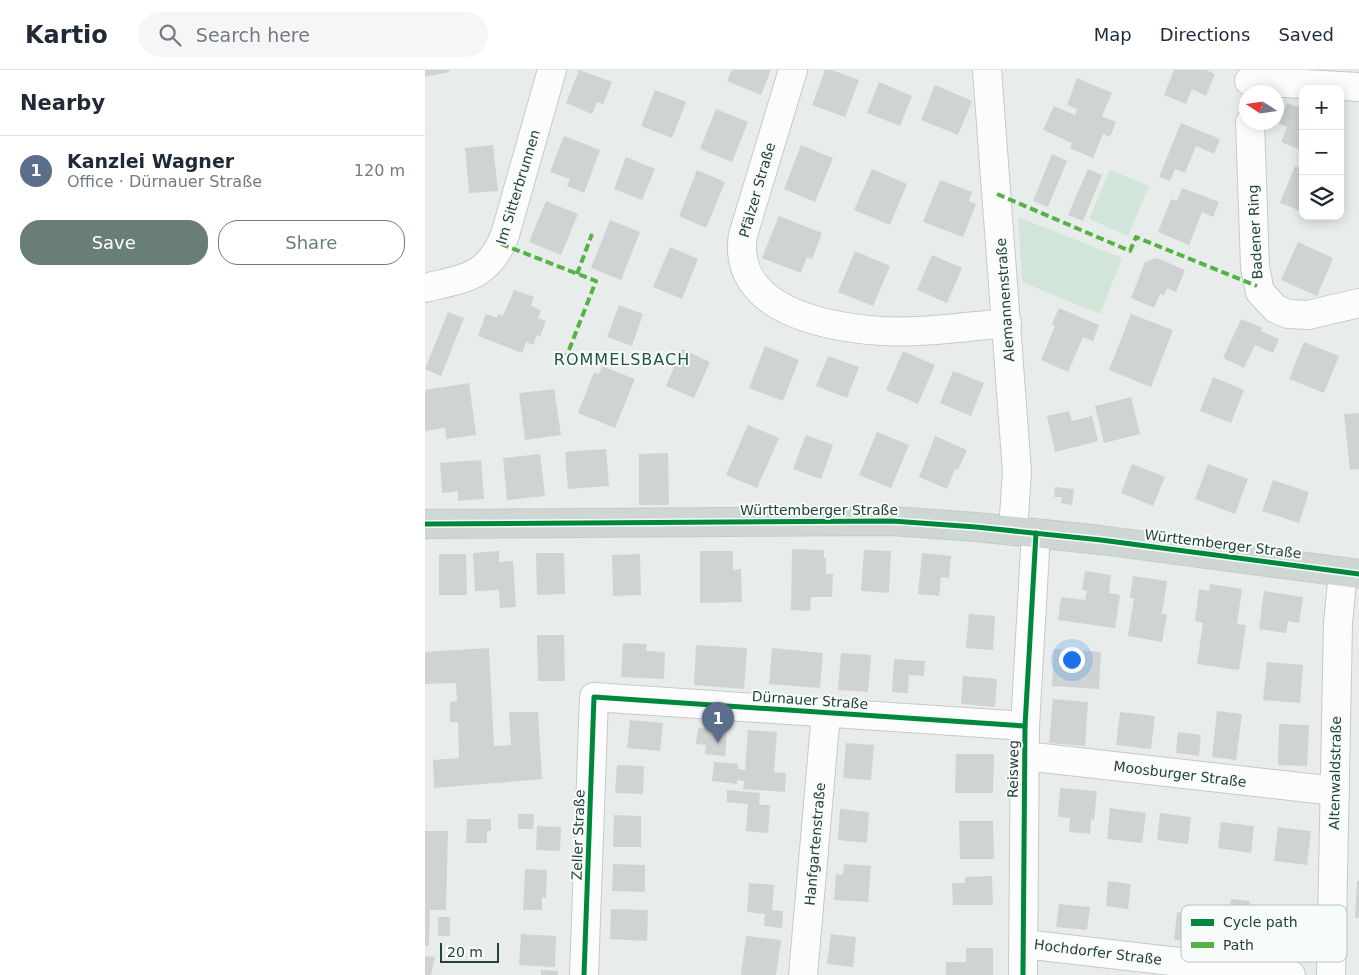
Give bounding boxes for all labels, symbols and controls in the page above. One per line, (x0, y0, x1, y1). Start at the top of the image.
search box (138, 12, 488, 57)
text: Kartio (25, 21, 108, 49)
icon: search (156, 21, 184, 49)
text: Search here (196, 24, 310, 46)
text: Map (1094, 24, 1132, 45)
text: Directions (1160, 24, 1250, 45)
text: Saved (1278, 24, 1334, 45)
north arrow (1239, 85, 1284, 130)
map controls (1299, 85, 1344, 220)
button: + (1299, 85, 1344, 130)
text: Nearby (20, 91, 105, 115)
street label: Im Sitterbrunnen (493, 128, 543, 246)
button: − (1299, 130, 1344, 175)
street label: Pfälzer Straße (736, 141, 778, 239)
text: Kanzlei Wagner (67, 150, 234, 172)
text: 1 (30, 161, 42, 180)
text: 120 m (354, 161, 405, 180)
text: Office · Dürnauer Straße (67, 172, 262, 191)
button: layers (1299, 175, 1344, 220)
street label: Badener Ring (1245, 184, 1265, 280)
button: Save (20, 220, 208, 265)
button: Share (218, 220, 405, 265)
street label: Alemannenstraße (993, 238, 1017, 362)
district label: ROMMELSBACH (554, 350, 690, 369)
street label: Württemberger Straße (740, 502, 898, 518)
street label: Württemberger Straße (1144, 526, 1302, 562)
your location (1059, 647, 1085, 673)
street label: Dürnauer Straße (751, 688, 869, 712)
pin: 1 (702, 702, 734, 743)
street label: Altenwaldstraße (1326, 716, 1344, 830)
street label: Reisweg (1004, 740, 1022, 798)
street label: Moosburger Straße (1113, 758, 1247, 790)
street label: Hanfgartenstraße (802, 782, 828, 906)
street label: Zeller Straße (568, 789, 588, 881)
legend (1181, 905, 1347, 962)
text: Cycle path (1223, 914, 1298, 930)
street label: Hochdorfer Straße (1033, 936, 1163, 968)
text: Path (1223, 937, 1254, 953)
scale bar (440, 940, 499, 963)
text: 20 m (447, 944, 483, 960)

